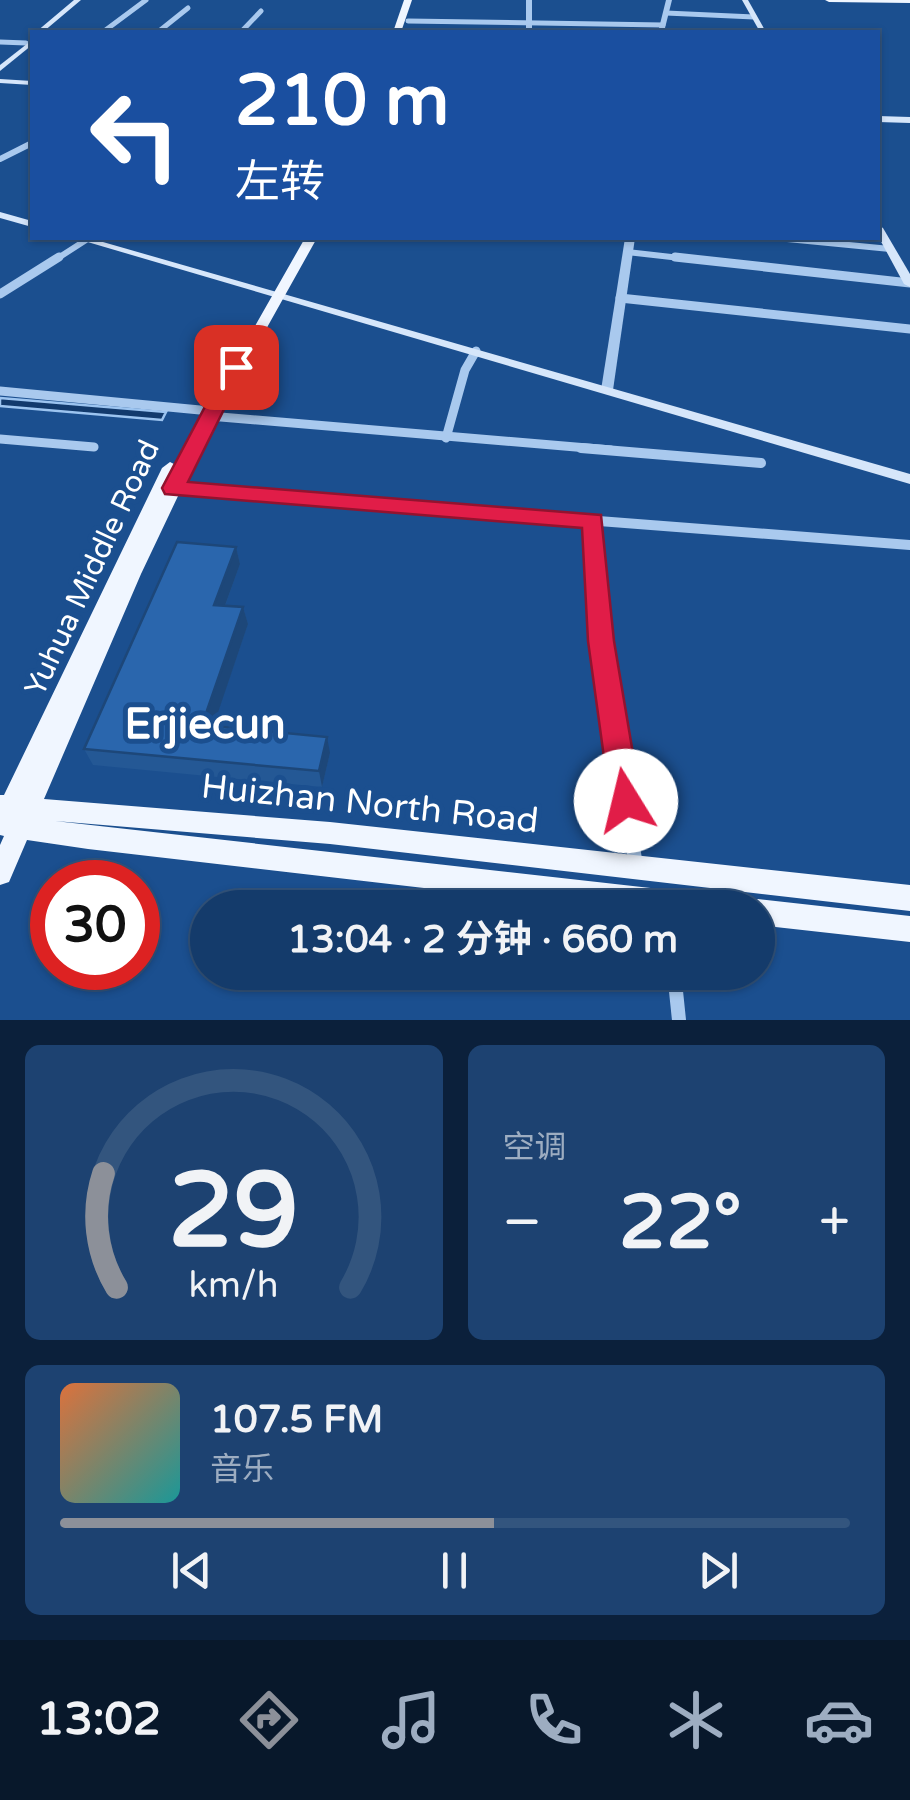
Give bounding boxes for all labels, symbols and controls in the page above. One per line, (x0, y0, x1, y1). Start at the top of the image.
text: 210 m (235, 60, 449, 144)
icon: left (70, 70, 200, 200)
text: 左转 (235, 156, 325, 210)
pin (194, 325, 279, 410)
icon: arrive (209, 340, 264, 395)
street label: Yuhua Middle Road (17, 434, 168, 702)
district label: Erjiecun (124, 699, 286, 750)
position arrow (574, 749, 678, 853)
street label: Huizhan North Road (199, 765, 541, 843)
speed limit sign: 30 (30, 860, 160, 990)
text: 13:04 · 2 分钟 · 660 m (287, 917, 678, 963)
text: 空调 (503, 1129, 567, 1167)
text: 29 (168, 1150, 299, 1275)
text: 22° (619, 1178, 742, 1268)
text: − (503, 1190, 542, 1256)
text: + (819, 1190, 850, 1256)
text: km/h (189, 1264, 279, 1307)
text: 107.5 FM (210, 1397, 383, 1443)
text: 音乐 (210, 1451, 274, 1489)
icon: previous (164, 1543, 219, 1598)
icon: pause (427, 1543, 482, 1598)
icon: next (691, 1543, 746, 1598)
icon: directions (234, 1685, 304, 1755)
icon: music (376, 1685, 446, 1755)
icon: phone (519, 1685, 589, 1755)
icon: climate (661, 1685, 731, 1755)
icon: car (804, 1685, 874, 1755)
text: 13:02 (36, 1693, 161, 1747)

